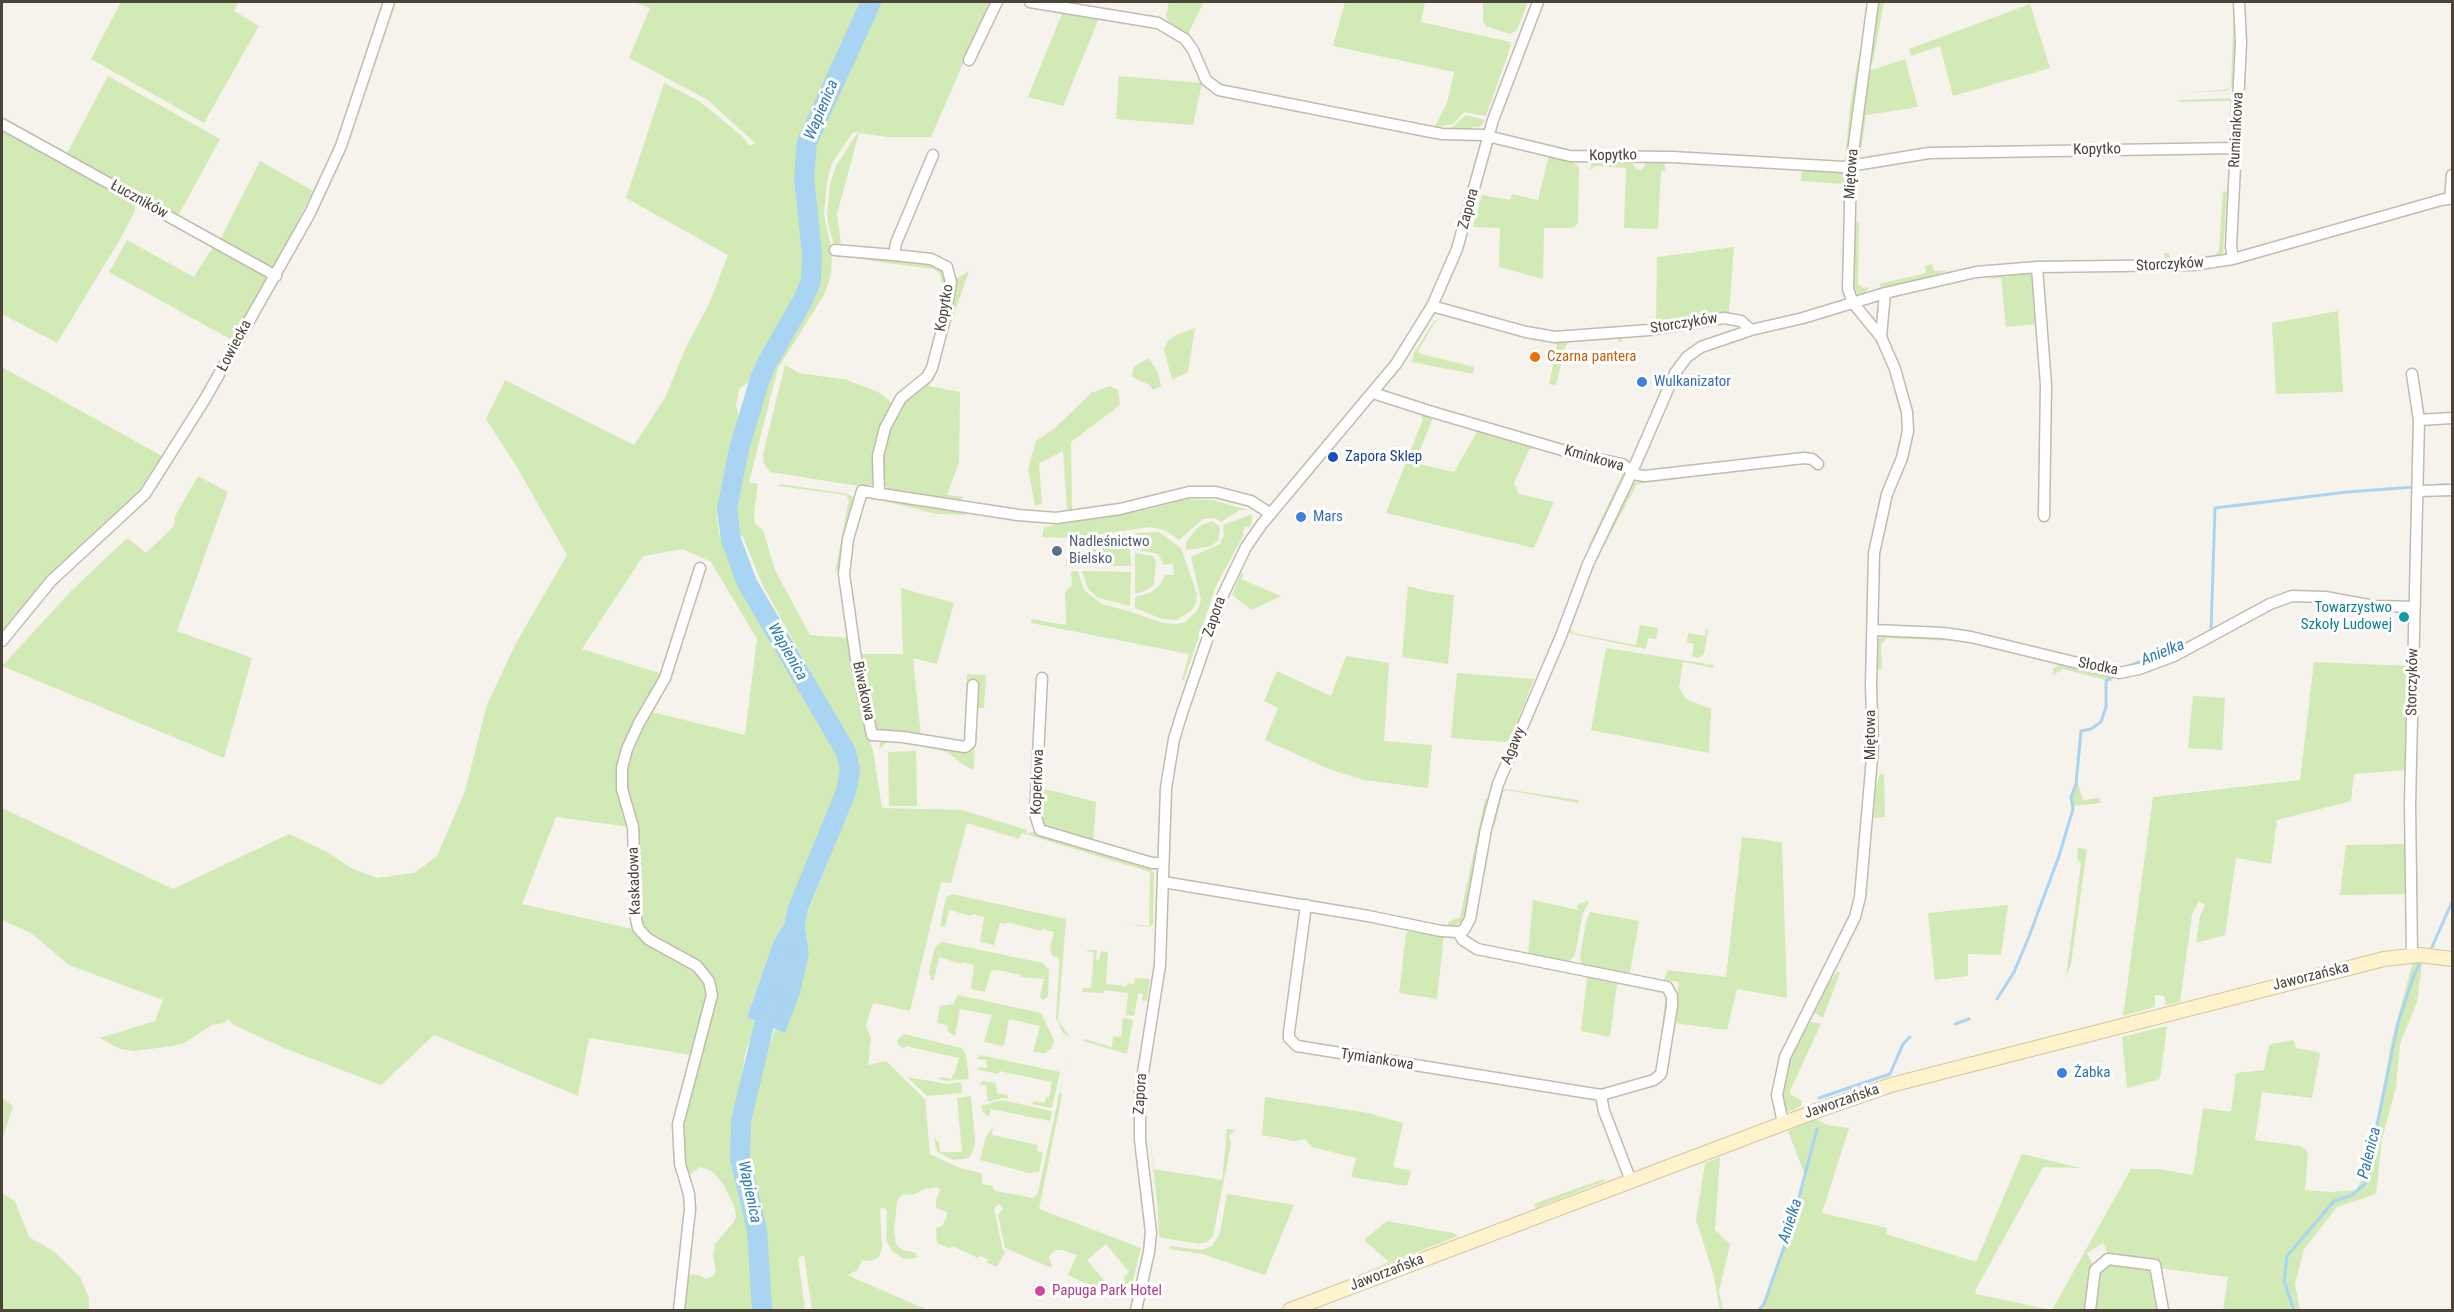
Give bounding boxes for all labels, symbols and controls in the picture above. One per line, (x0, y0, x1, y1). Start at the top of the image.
water label: Wapienica (801, 77, 843, 143)
street label: Rumiankowa (2226, 92, 2248, 168)
street label: Kopytko (2073, 141, 2121, 159)
street label: Kopytko (1589, 147, 1637, 165)
street label: Miętowa (1841, 148, 1863, 200)
street label: Łuczników (107, 177, 171, 223)
street label: Zapora (1455, 187, 1483, 231)
street label: Storczyków (2136, 254, 2204, 276)
street label: Kopytko (932, 283, 958, 333)
street label: Storczyków (1649, 310, 1719, 338)
street label: Łowiecka (214, 317, 256, 375)
place label: Czarna pantera (1547, 348, 1637, 366)
marker: Czarna pantera (1528, 350, 1542, 364)
place label: Wulkanizator (1654, 373, 1731, 391)
marker: Wulkanizator (1635, 375, 1649, 389)
street label: Kminkowa (1562, 442, 1626, 476)
place label: Zapora Sklep (1345, 448, 1422, 466)
marker: Zapora Sklep (1326, 450, 1340, 464)
place label: Mars (1313, 508, 1343, 526)
marker: Mars (1294, 510, 1308, 524)
place label: Nadleśnictwo Bielsko (1069, 533, 1150, 568)
marker: Nadleśnictwo Bielsko (1050, 544, 1064, 558)
street label: Zapora (1200, 594, 1230, 640)
place label: Towarzystwo Szkoły Ludowej (2301, 599, 2392, 634)
marker: Towarzystwo Szkoły Ludowej (2397, 610, 2411, 624)
water label: Wapienica (763, 620, 811, 684)
water label: Anielka (2138, 636, 2188, 670)
street label: Storczyków (2403, 648, 2423, 716)
street label: Słodka (2076, 654, 2120, 680)
street label: Biwakowa (848, 660, 878, 722)
street label: Miętowa (1862, 710, 1880, 760)
street label: Agawy (1498, 724, 1530, 768)
street label: Koperkowa (1028, 749, 1048, 815)
street label: Kaskadowa (625, 847, 645, 915)
street label: Jaworzańska (2271, 959, 2351, 995)
street label: Tymiankowa (1339, 1045, 1415, 1075)
place label: Żabka (2074, 1064, 2110, 1082)
marker: Żabka (2055, 1066, 2069, 1080)
street label: Zapora (1131, 1073, 1151, 1115)
street label: Jaworzańska (1802, 1081, 1882, 1123)
water label: Palenica (2354, 1125, 2386, 1181)
water label: Wapienica (733, 1159, 765, 1225)
water label: Anielka (1775, 1196, 1807, 1246)
street label: Jaworzańska (1347, 1251, 1427, 1295)
place label: Papuga Park Hotel (1052, 1282, 1162, 1300)
marker: Papuga Park Hotel (1033, 1284, 1047, 1298)

